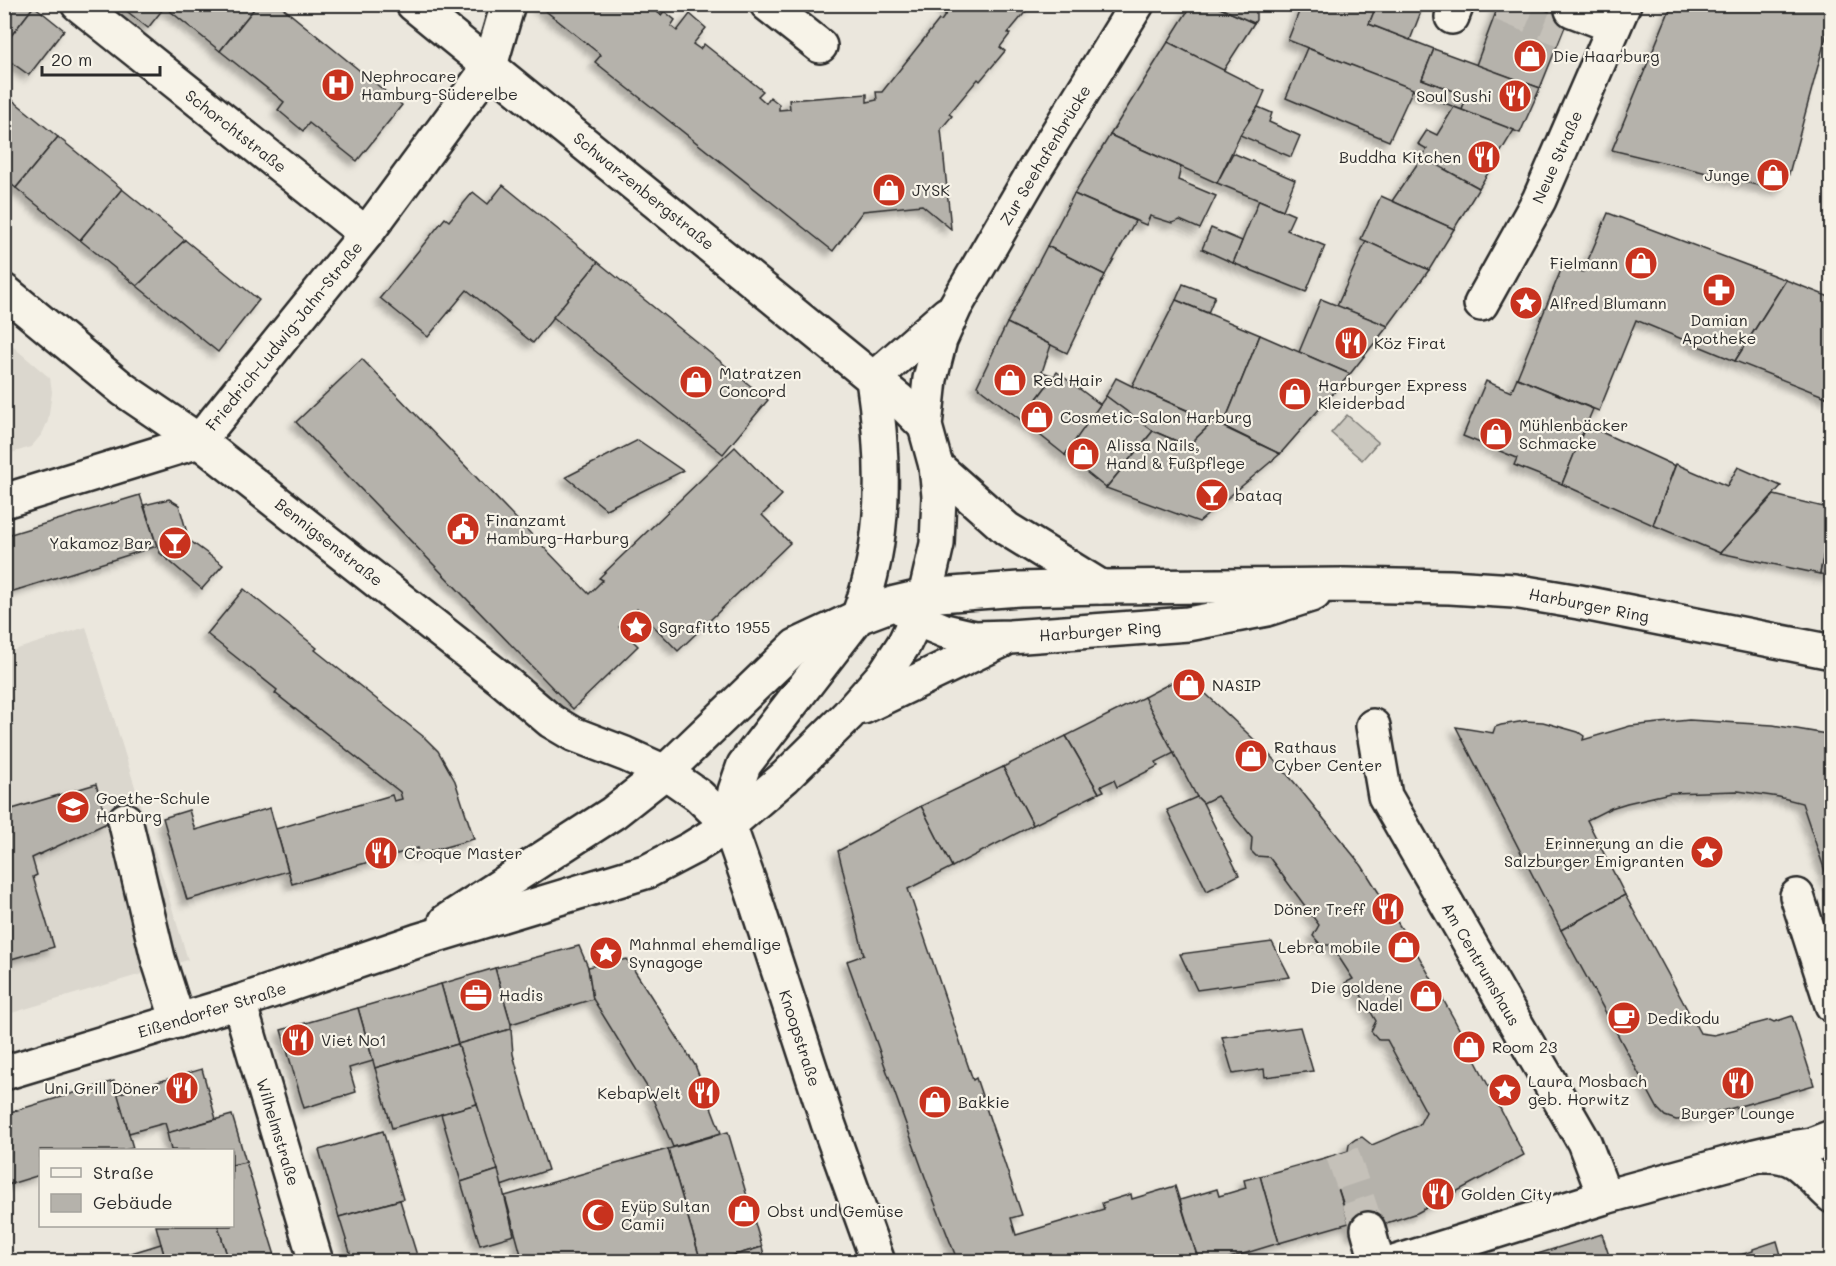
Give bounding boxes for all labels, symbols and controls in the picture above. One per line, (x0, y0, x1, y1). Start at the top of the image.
shop icon: Die Haarburg (1512, 38, 1548, 74)
scale bar (42, 39, 160, 77)
place label: Die Haarburg (1553, 45, 1660, 66)
text: 20 m (51, 47, 92, 71)
place label: Nephrocare Hamburg-Süderelbe (361, 65, 518, 104)
hospital icon: Nephrocare Hamburg-Süderelbe (320, 67, 356, 103)
restaurant icon: Soul Sushi (1497, 78, 1533, 114)
street label: Zur Seehafenbrücke (994, 81, 1095, 229)
street label: Schorchtstraße (181, 84, 291, 177)
place label: Soul Sushi (1416, 85, 1492, 106)
street label: Neue Straße (1527, 107, 1586, 207)
street label: Schwarzenbergstraße (569, 127, 719, 254)
restaurant icon: Buddha Kitchen (1466, 139, 1502, 175)
place label: Buddha Kitchen (1339, 146, 1461, 167)
shop icon: Junge (1755, 157, 1791, 193)
place label: Junge (1704, 164, 1750, 185)
shop icon: JYSK (871, 172, 907, 208)
place label: JYSK (912, 179, 950, 200)
street label: Friedrich-Ludwig-Jahn-Straße (201, 237, 367, 435)
shop icon: Fielmann (1623, 245, 1659, 281)
place label: Fielmann (1550, 252, 1618, 273)
pharmacy icon: Damian Apotheke (1701, 272, 1737, 308)
place icon: Alfred Blumann (1508, 285, 1544, 321)
place label: Alfred Blumann (1549, 292, 1667, 313)
place label: Damian Apotheke (1682, 309, 1756, 348)
restaurant icon: Köz Firat (1333, 325, 1369, 361)
place label: Köz Firat (1374, 332, 1446, 353)
place label: Matratzen Concord (719, 362, 801, 401)
shop icon: Red Hair (992, 362, 1028, 398)
shop icon: Matratzen Concord (678, 364, 714, 400)
place label: Red Hair (1033, 369, 1103, 390)
place label: Harburger Express Kleiderbad (1318, 374, 1467, 413)
shop icon: Harburger Express Kleiderbad (1277, 376, 1313, 412)
shop icon: Cosmetic-Salon Harburg (1019, 399, 1055, 435)
place label: Cosmetic-Salon Harburg (1060, 406, 1252, 427)
place label: Mühlenbäcker Schmacke (1519, 414, 1628, 453)
shop icon: Mühlenbäcker Schmacke (1478, 416, 1514, 452)
place label: Alissa Nails, Hand & Fußpflege (1106, 434, 1245, 473)
shop icon: Alissa Nails, Hand & Fußpflege (1065, 436, 1101, 472)
bar icon: bataq (1194, 477, 1230, 513)
place label: bataq (1235, 484, 1282, 505)
street label: Bennigsenstraße (271, 493, 387, 590)
place label: Finanzamt Hamburg-Harburg (486, 509, 629, 548)
public building icon: Finanzamt Hamburg-Harburg (445, 511, 481, 547)
bar icon: Yakamoz Bar (157, 525, 193, 561)
place label: Yakamoz Bar (49, 532, 152, 553)
street label: Harburger Ring (1527, 583, 1651, 626)
place icon: Sgrafitto 1955 (618, 609, 654, 645)
place label: Sgrafitto 1955 (659, 616, 770, 637)
street label: Harburger Ring (1038, 616, 1162, 645)
shop icon: NASIP (1171, 667, 1207, 703)
place label: NASIP (1212, 674, 1261, 695)
place label: Rathaus Cyber Center (1274, 736, 1382, 775)
shop icon: Rathaus Cyber Center (1233, 738, 1269, 774)
place label: Goethe-Schule Harburg (96, 787, 210, 826)
school or university icon: Goethe-Schule Harburg (55, 789, 91, 825)
place label: Erinnerung an die Salzburger Emigranten (1504, 832, 1684, 871)
place icon: Erinnerung an die Salzburger Emigranten (1689, 834, 1725, 870)
restaurant icon: Croque Master (363, 835, 399, 871)
place label: Croque Master (404, 842, 522, 863)
restaurant icon: Döner Treff (1370, 891, 1406, 927)
place label: Döner Treff (1273, 898, 1366, 919)
street label: Am Centrumshaus (1438, 898, 1525, 1029)
shop icon: Lebra mobile (1386, 929, 1422, 965)
place label: Mahnmal ehemalige Synagoge (629, 933, 781, 972)
place icon: Mahnmal ehemalige Synagoge (588, 935, 624, 971)
place label: Lebra mobile (1278, 936, 1381, 957)
place label: Die goldene Nadel (1310, 976, 1403, 1015)
street label: Eißendorfer Straße (135, 977, 289, 1042)
office icon: Hadis (458, 977, 494, 1013)
shop icon: Die goldene Nadel (1408, 978, 1444, 1014)
place label: Hadis (499, 984, 543, 1005)
street label: Knoopstraße (775, 987, 826, 1089)
cafe icon: Dedikodu (1606, 1000, 1642, 1036)
place label: Dedikodu (1647, 1007, 1720, 1028)
restaurant icon: Viet No1 (280, 1022, 316, 1058)
place label: Viet No1 (321, 1029, 387, 1050)
shop icon: Room 23 (1451, 1029, 1487, 1065)
place label: Room 23 (1492, 1036, 1557, 1057)
restaurant icon: Burger Lounge (1720, 1065, 1756, 1101)
restaurant icon: Uni Grill Döner (164, 1070, 200, 1106)
place label: Laura Mosbach geb. Horwitz (1528, 1070, 1647, 1109)
place icon: Laura Mosbach geb. Horwitz (1487, 1072, 1523, 1108)
street label: Wilhelmstraße (252, 1075, 305, 1188)
restaurant icon: KebapWelt (686, 1075, 722, 1111)
place label: Uni Grill Döner (44, 1077, 159, 1098)
place label: KebapWelt (597, 1082, 681, 1103)
shop icon: Bakkie (917, 1084, 953, 1120)
place label: Bakkie (958, 1091, 1010, 1112)
place label: Burger Lounge (1681, 1102, 1795, 1123)
legend (39, 1149, 234, 1227)
text: Straße (93, 1160, 154, 1184)
restaurant icon: Golden City (1420, 1176, 1456, 1212)
place label: Golden City (1461, 1183, 1552, 1204)
text: Gebäude (93, 1190, 173, 1214)
shop icon: Obst und Gemüse (726, 1193, 762, 1229)
place label: Eyüp Sultan Camii (621, 1195, 710, 1234)
mosque icon: Eyüp Sultan Camii (580, 1197, 616, 1233)
place label: Obst und Gemüse (767, 1200, 904, 1221)

